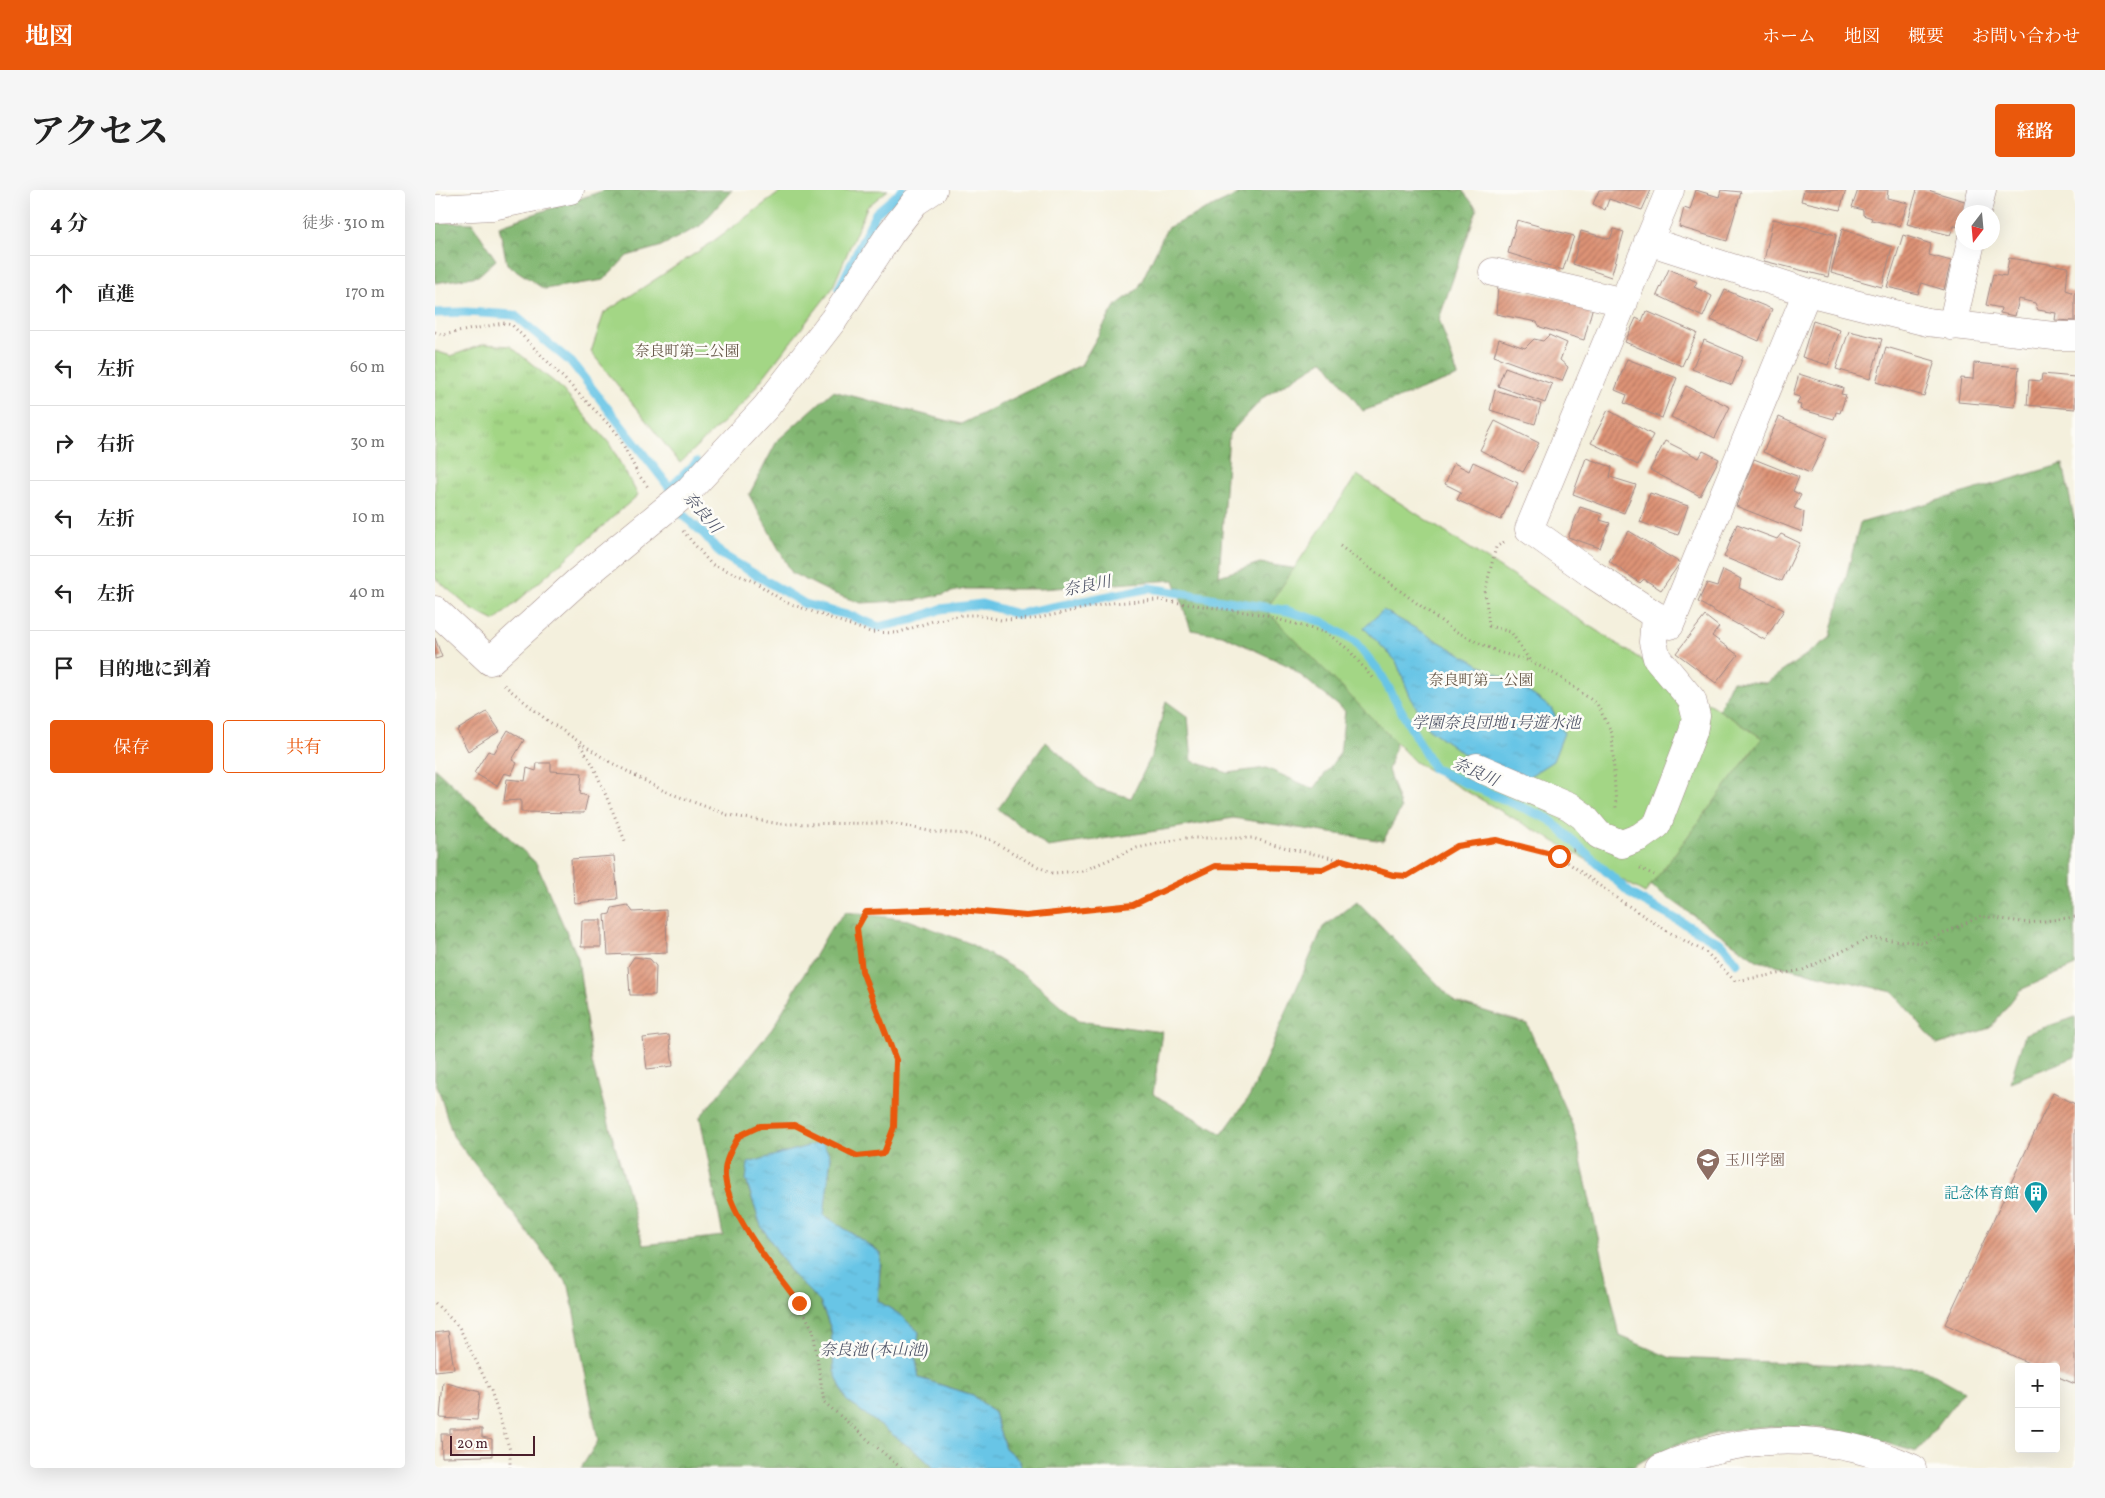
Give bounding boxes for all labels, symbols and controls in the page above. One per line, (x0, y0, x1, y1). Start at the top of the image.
text: 地図 (25, 21, 73, 55)
text: ホーム (1762, 25, 1816, 50)
text: 地図 (1844, 25, 1880, 50)
text: 概要 (1908, 25, 1944, 50)
text: お問い合わせ (1972, 25, 2080, 50)
button: 経路 (1995, 104, 2075, 157)
text: アクセス (30, 110, 169, 158)
north arrow (1955, 205, 2000, 250)
text: 4 分 (50, 210, 88, 239)
text: 徒歩 · 310 m (302, 213, 385, 235)
icon: ahead (50, 279, 78, 307)
text: 直進 (97, 282, 135, 308)
text: 170 m (345, 282, 385, 304)
park label: 奈良町第二公園 (634, 342, 740, 363)
icon: left (50, 354, 78, 382)
text: 左折 (97, 357, 135, 383)
text: 60 m (350, 357, 385, 379)
icon: right (50, 429, 78, 457)
text: 右折 (97, 432, 135, 458)
text: 30 m (350, 432, 385, 454)
water label: 奈良川 (677, 488, 727, 540)
icon: left (50, 504, 78, 532)
text: 左折 (97, 507, 135, 533)
text: 10 m (352, 507, 385, 529)
water label: 奈良川 (1062, 571, 1115, 602)
icon: left (50, 579, 78, 607)
text: 左折 (97, 582, 135, 608)
text: 40 m (349, 582, 385, 604)
icon: arrive (50, 654, 78, 682)
text: 目的地に到着 (97, 657, 211, 683)
park label: 奈良町第一公園 (1428, 671, 1534, 692)
water label: 学園奈良団地 1号遊水池 (1412, 713, 1582, 735)
button: 保存 (50, 720, 213, 773)
button: 共有 (223, 720, 385, 773)
water label: 奈良川 (1449, 753, 1503, 793)
route start (1548, 845, 1571, 868)
school or university icon: 玉川学園 (1695, 1147, 1721, 1181)
place label: 玉川学園 (1725, 1151, 1785, 1172)
building icon: 記念体育館 (2023, 1180, 2049, 1214)
place label: 記念体育館 (1944, 1184, 2019, 1205)
route end (788, 1292, 811, 1315)
water label: 奈良池 (本山池) (820, 1340, 928, 1362)
map controls (2015, 1363, 2060, 1453)
button: + (2015, 1363, 2060, 1408)
button: − (2015, 1408, 2060, 1453)
scale bar (450, 1433, 535, 1456)
text: 20 m (457, 1435, 488, 1454)

